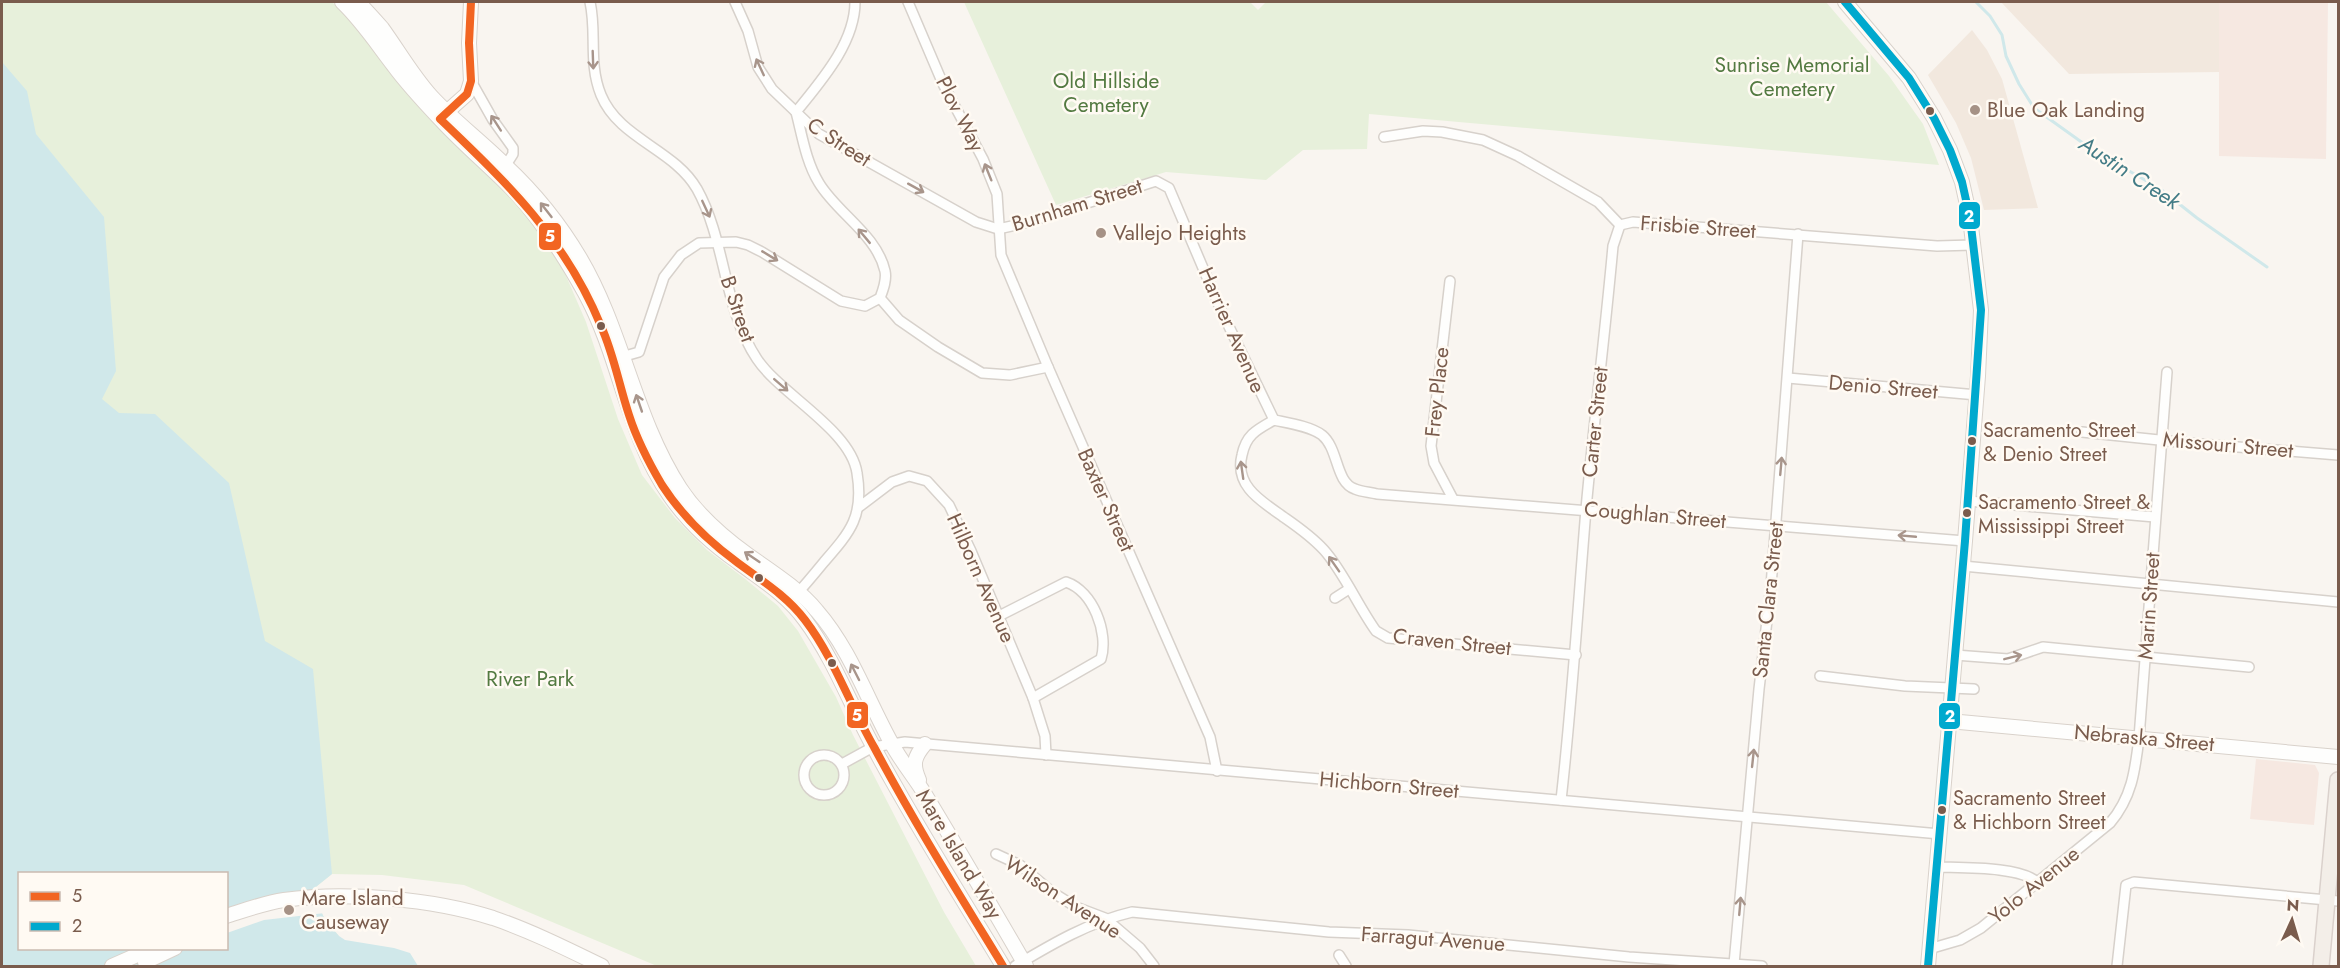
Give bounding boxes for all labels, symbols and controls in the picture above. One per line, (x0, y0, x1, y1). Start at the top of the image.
one-way arrow (587, 49, 598, 69)
park label: Sunrise Memorial Cemetery (1714, 50, 1870, 104)
one-way arrow (753, 59, 765, 77)
park label: Old Hillside Cemetery (1053, 66, 1159, 120)
street label: Plov Way (928, 71, 992, 158)
place label: Blue Oak Landing (1987, 95, 2145, 125)
marker: Blue Oak Landing (1968, 103, 1982, 117)
unlabelled marker (1924, 105, 1936, 117)
street label: C Street (801, 110, 877, 174)
one-way arrow (490, 116, 502, 132)
water label: Austin Creek (2072, 127, 2188, 218)
one-way arrow (982, 163, 993, 182)
street label: Burnham Street (1008, 171, 1146, 239)
one-way arrow (906, 183, 924, 194)
one-way arrow (701, 200, 712, 218)
line badge: 2 (1958, 201, 1981, 230)
one-way arrow (539, 202, 552, 218)
text: 2 (1964, 205, 1974, 228)
street label: Frisbie Street (1639, 208, 1757, 246)
place label: Vallejo Heights (1113, 218, 1246, 248)
line badge: 5 (538, 222, 562, 251)
text: 5 (545, 225, 555, 248)
marker: Vallejo Heights (1094, 226, 1108, 240)
one-way arrow (857, 229, 871, 244)
one-way arrow (761, 251, 778, 263)
street label: Harrier Avenue (1191, 262, 1273, 398)
street label: B Street (713, 272, 763, 346)
unlabelled marker (595, 320, 607, 332)
street label: Frey Place (1417, 345, 1457, 438)
street label: Carter Street (1574, 365, 1616, 479)
street label: Denio Street (1827, 367, 1939, 407)
one-way arrow (773, 378, 788, 392)
one-way arrow (633, 394, 644, 413)
place label: Sacramento Street & Denio Street (1983, 416, 2136, 469)
street label: Missouri Street (2161, 424, 2295, 466)
marker: Sacramento Street & Denio Street (1966, 435, 1978, 447)
street label: Baxter Street (1070, 444, 1142, 556)
one-way arrow (1776, 457, 1787, 477)
one-way arrow (1236, 461, 1247, 481)
place label: Sacramento Street & Mississippi Street (1978, 488, 2150, 541)
street label: Coughlan Street (1583, 494, 1727, 536)
marker: Sacramento Street & Mississippi Street (1961, 507, 1973, 519)
street label: Hilborn Avenue (939, 509, 1023, 648)
street label: Santa Clara Street (1745, 520, 1791, 680)
one-way arrow (1898, 530, 1917, 541)
one-way arrow (744, 551, 761, 563)
street label: Marin Street (2130, 551, 2168, 661)
one-way arrow (1328, 556, 1340, 572)
unlabelled marker (753, 572, 765, 584)
street label: Craven Street (1391, 621, 1513, 663)
one-way arrow (2003, 650, 2022, 662)
unlabelled marker (826, 657, 838, 669)
park label: River Park (486, 664, 575, 694)
one-way arrow (849, 664, 861, 682)
line badge: 5 (846, 701, 869, 729)
line badge: 2 (1938, 702, 1961, 730)
text: 5 (852, 704, 862, 727)
text: 2 (1945, 705, 1955, 728)
street label: Nebraska Street (2073, 717, 2215, 759)
one-way arrow (1748, 748, 1759, 768)
street label: Hichborn Street (1318, 764, 1460, 806)
street label: Mare Island Way (908, 783, 1010, 925)
place label: Sacramento Street & Hichborn Street (1953, 784, 2106, 837)
marker: Sacramento Street & Hichborn Street (1936, 804, 1948, 816)
street label: Yolo Avenue (1982, 839, 2086, 931)
street label: Wilson Avenue (999, 848, 1127, 946)
legend (18, 872, 228, 950)
text: 5 (72, 883, 82, 909)
place label: Mare Island Causeway (301, 883, 404, 937)
north arrow (2262, 890, 2322, 950)
text: N (2286, 894, 2300, 917)
one-way arrow (1735, 897, 1746, 917)
marker: Mare Island Causeway (282, 903, 296, 917)
text: 2 (72, 913, 82, 939)
street label: Farragut Avenue (1360, 919, 1506, 959)

